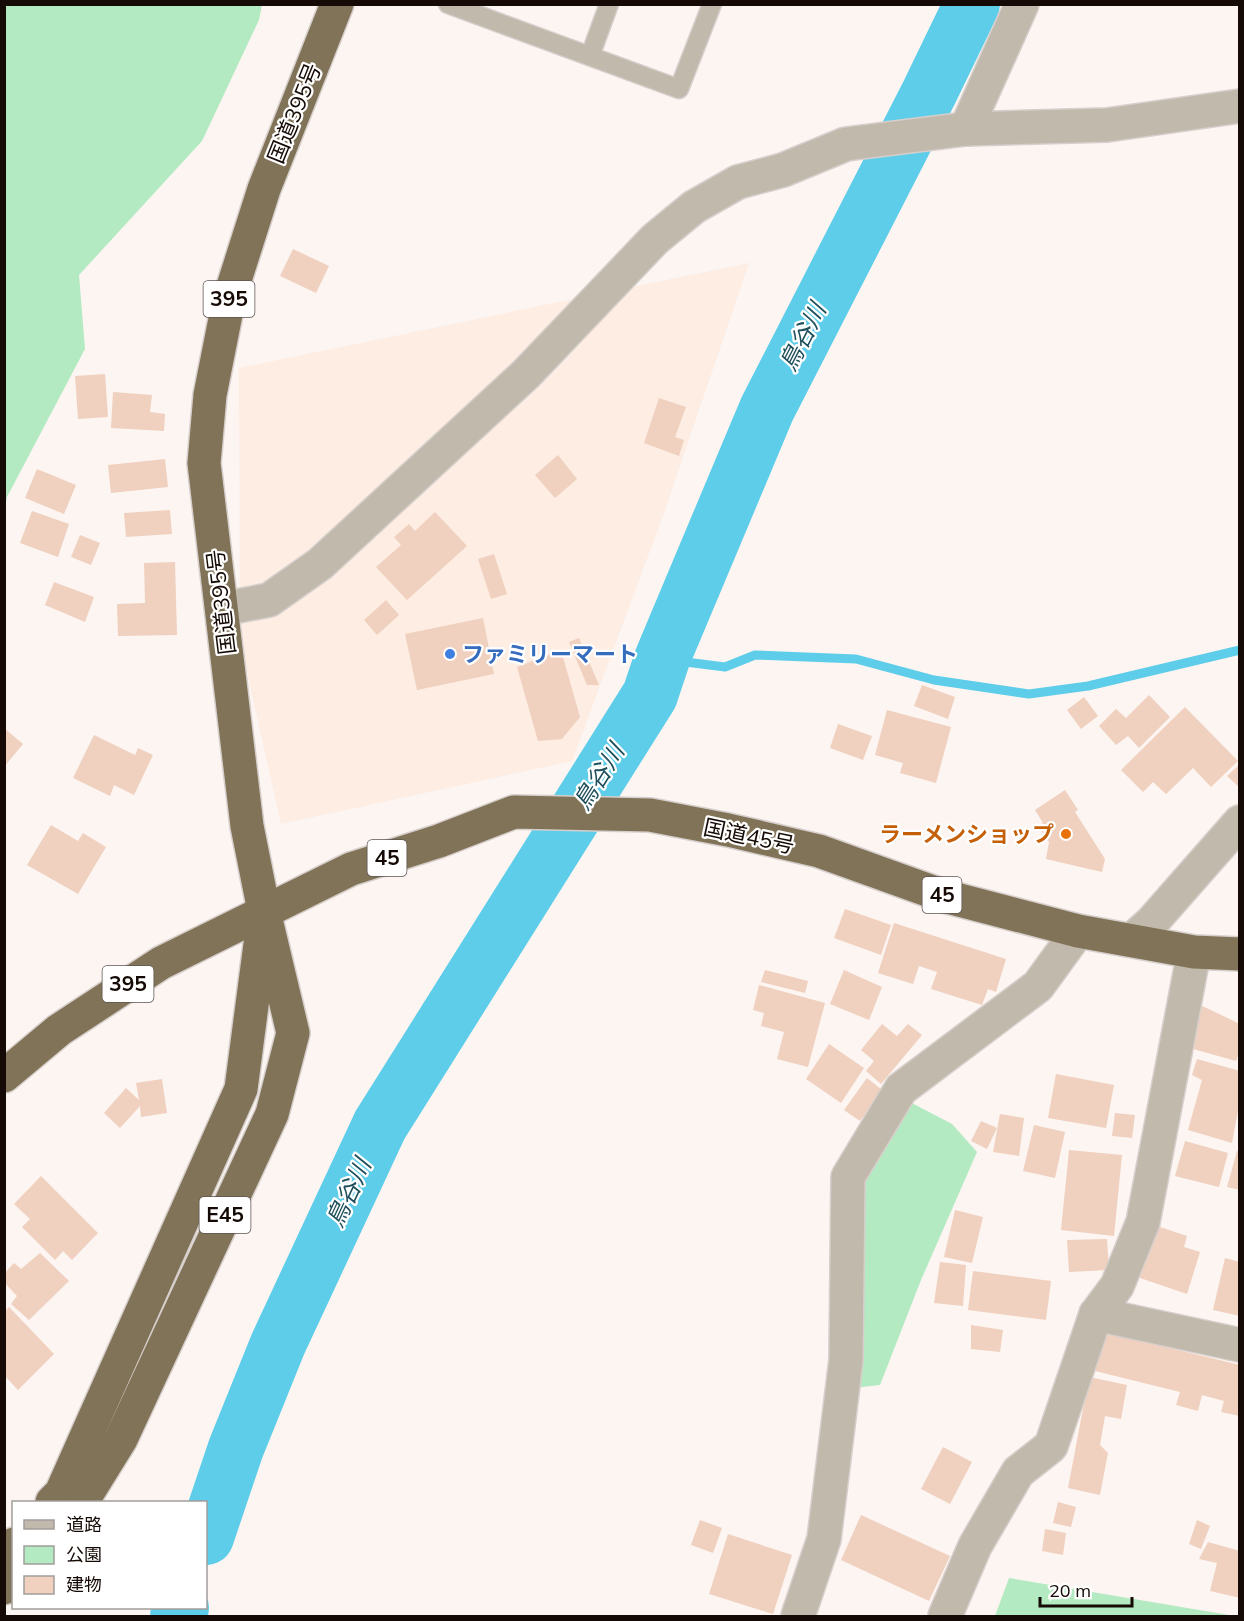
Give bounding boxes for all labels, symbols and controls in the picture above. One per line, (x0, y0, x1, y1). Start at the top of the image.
street label: 国道395号 (261, 59, 327, 167)
road number: 395 (204, 281, 254, 317)
water label: 鳥谷川 (772, 295, 833, 375)
street label: 国道395号 (201, 548, 241, 656)
place label: ファミリーマート (462, 640, 638, 668)
marker: ファミリーマート (443, 647, 457, 661)
water label: 鳥谷川 (566, 735, 632, 815)
street label: 国道45号 (701, 813, 797, 859)
place label: ラーメンショップ (879, 820, 1054, 848)
marker: ラーメンショップ (1059, 827, 1073, 841)
road number: 45 (368, 840, 406, 876)
road number: 45 (922, 877, 962, 913)
road number: 395 (102, 966, 154, 1002)
water label: 鳥谷川 (319, 1151, 378, 1232)
road number: E45 (200, 1197, 250, 1233)
legend (12, 1501, 207, 1609)
text: 道路 (66, 1513, 102, 1536)
text: 公園 (66, 1543, 102, 1566)
scale bar (1040, 1570, 1132, 1608)
text: 建物 (66, 1573, 102, 1596)
text: 20 m (1049, 1579, 1091, 1602)

